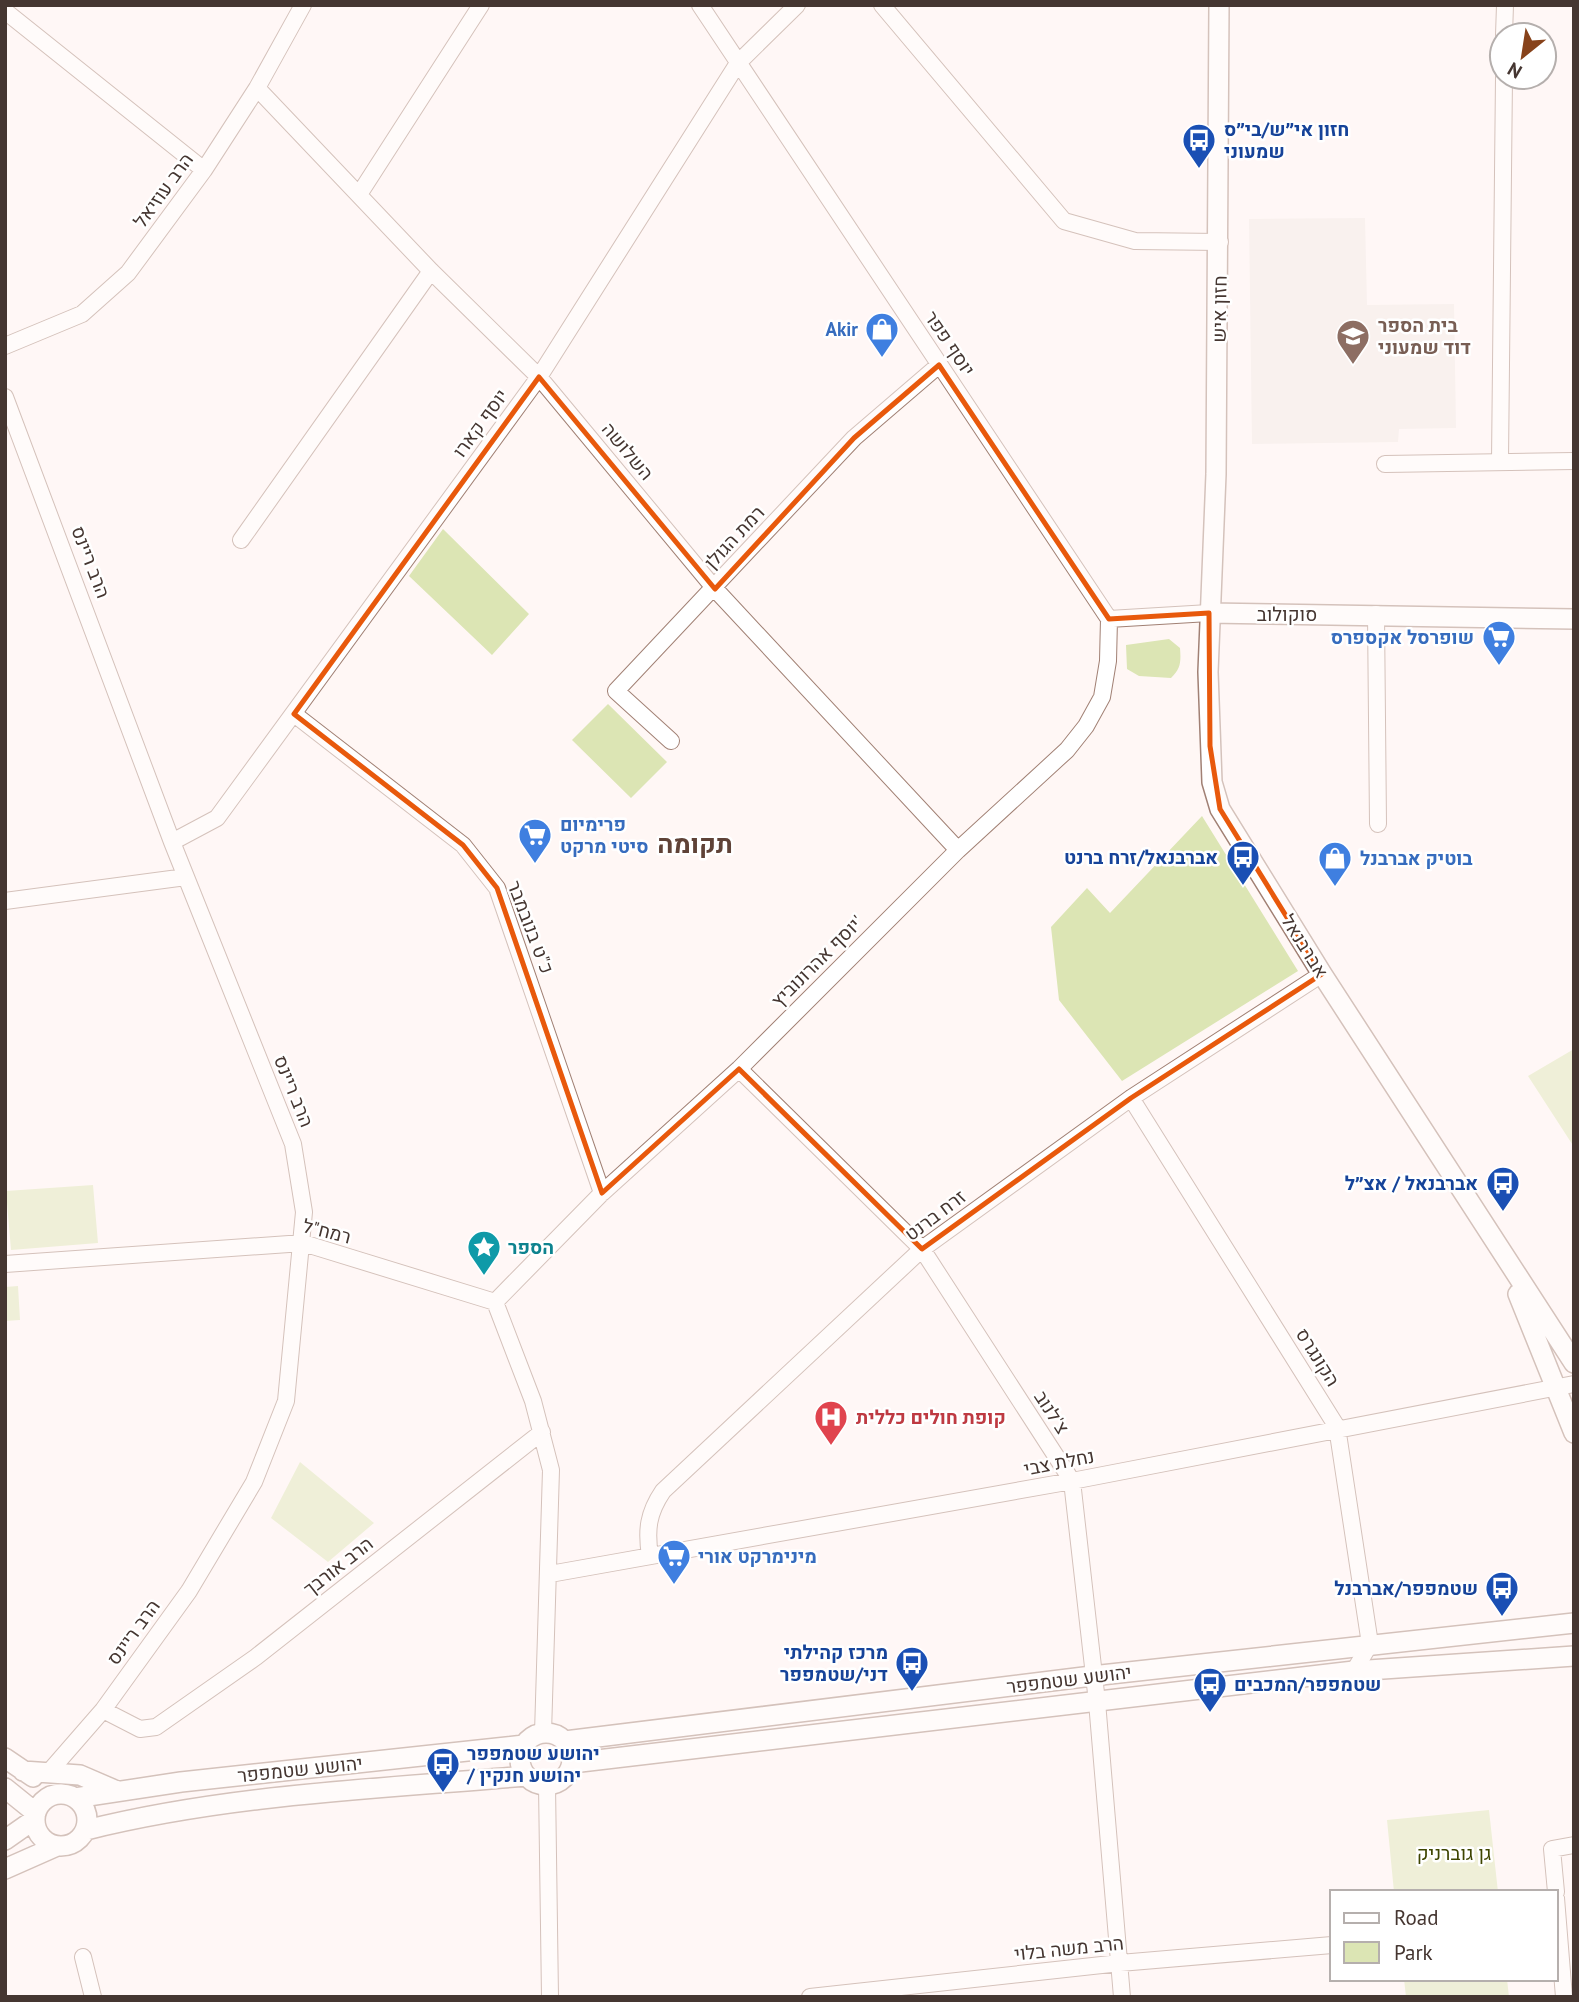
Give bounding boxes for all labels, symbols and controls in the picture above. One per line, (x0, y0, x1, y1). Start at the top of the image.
north arrow (1488, 21, 1558, 91)
text: N (1503, 57, 1526, 84)
place label: חזון אי״ש/בי״ס שמעוני (1224, 117, 1349, 163)
bus stop icon: חזון אי״ש/בי״ס שמעוני (1180, 121, 1218, 170)
street label: הרב עוזיאל (128, 148, 198, 232)
street label: חזון איש (1206, 275, 1232, 343)
street label: יוסף פפר (920, 306, 980, 380)
shop icon: Akir (863, 310, 901, 359)
place label: בית הספר דוד שמעוני (1378, 313, 1471, 359)
place label: Akir (825, 317, 858, 341)
school or university icon: בית הספר דוד שמעוני (1334, 317, 1372, 366)
street label: יוסף קארו (447, 384, 513, 462)
street label: השלושה (597, 417, 659, 485)
street label: רמת הגולן (699, 500, 769, 574)
street label: הרב ריינס (66, 523, 116, 601)
street label: סוקולוב (1257, 602, 1317, 626)
supermarket icon: שופרסל אקספרס (1480, 618, 1518, 667)
place label: שופרסל אקספרס (1331, 625, 1474, 649)
place label: פרימיום סיטי מרקט (560, 812, 649, 858)
supermarket icon: פרימיום סיטי מרקט (516, 816, 554, 865)
district label: תקומה (657, 827, 733, 860)
bus stop icon: אברבנאל/זרח ברנט (1224, 838, 1262, 887)
shop icon: בוטיק אברבנל (1316, 839, 1354, 888)
place label: אברבנאל/זרח ברנט (1064, 845, 1218, 869)
place label: בוטיק אברבנל (1360, 846, 1473, 870)
street label: כ"ט בנובמבר (502, 877, 560, 977)
street label: יוסף אהרונוביץ' (766, 910, 868, 1012)
street label: אברבנאל (1276, 910, 1334, 982)
street label: הרב ריינס (269, 1052, 319, 1130)
bus stop icon: אברבנאל / אצ״ל (1484, 1164, 1522, 1213)
place label: אברבנאל / אצ״ל (1345, 1171, 1478, 1195)
street label: זרח ברנט (900, 1184, 971, 1246)
street label: רמח"ל (300, 1213, 354, 1249)
place icon: הספר (465, 1228, 503, 1277)
place label: הספר (508, 1235, 554, 1259)
street label: הקונגרס (1291, 1323, 1345, 1391)
street label: צ'לנוב (1029, 1386, 1075, 1438)
hospital icon: קופת חולים כללית (812, 1398, 850, 1447)
place label: קופת חולים כללית (856, 1405, 1006, 1429)
street label: נחלת צבי (1022, 1443, 1096, 1481)
street label: הרב אורבך (298, 1531, 378, 1601)
supermarket icon: מינימרקט אורי (655, 1537, 693, 1586)
place label: מינימרקט אורי (698, 1544, 817, 1568)
bus stop icon: שטמפפר/אברבנל (1483, 1569, 1521, 1618)
place label: שטמפפר/אברבנל (1334, 1576, 1478, 1600)
street label: הרב ריינס (101, 1594, 165, 1670)
place label: מרכז קהילתי דני/שטמפפר (780, 1640, 888, 1686)
bus stop icon: מרכז קהילתי דני/שטמפפר (893, 1644, 931, 1693)
street label: יהושע שטמפפר (1005, 1659, 1133, 1699)
bus stop icon: שטמפפר/המכבים (1191, 1665, 1229, 1714)
place label: שטמפפר/המכבים (1234, 1672, 1381, 1696)
place label: יהושע שטמפפר / יהושע חנקין (466, 1741, 600, 1787)
bus stop icon: יהושע שטמפפר / יהושע חנקין (424, 1745, 462, 1794)
street label: יהושע שטמפפר (236, 1750, 364, 1788)
park label: גן גוברניק (1417, 1841, 1491, 1865)
legend (1330, 1890, 1558, 1981)
text: Road (1394, 1904, 1438, 1931)
street label: הרב משה בלוי (1013, 1930, 1125, 1966)
text: Park (1394, 1939, 1433, 1966)

